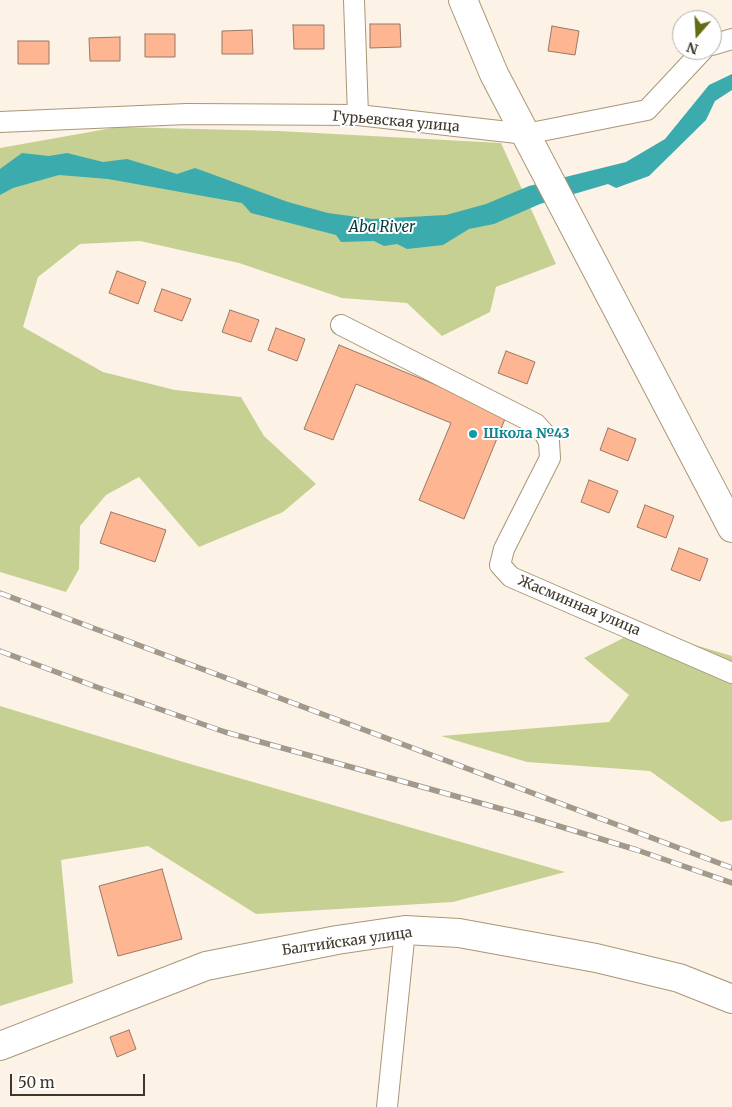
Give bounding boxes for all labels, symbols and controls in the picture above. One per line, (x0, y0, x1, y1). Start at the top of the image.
north arrow (672, 10, 722, 60)
text: N (684, 38, 701, 59)
street label: Гурьевская улица (332, 108, 460, 136)
water label: Aba River (349, 219, 415, 237)
place label: Школа №43 (483, 426, 570, 442)
marker: Школа №43 (467, 428, 479, 440)
street label: Жасминная улица (515, 573, 643, 639)
street label: Балтийская улица (281, 925, 413, 959)
scale bar (12, 1064, 148, 1096)
text: 50 m (18, 1073, 55, 1092)

